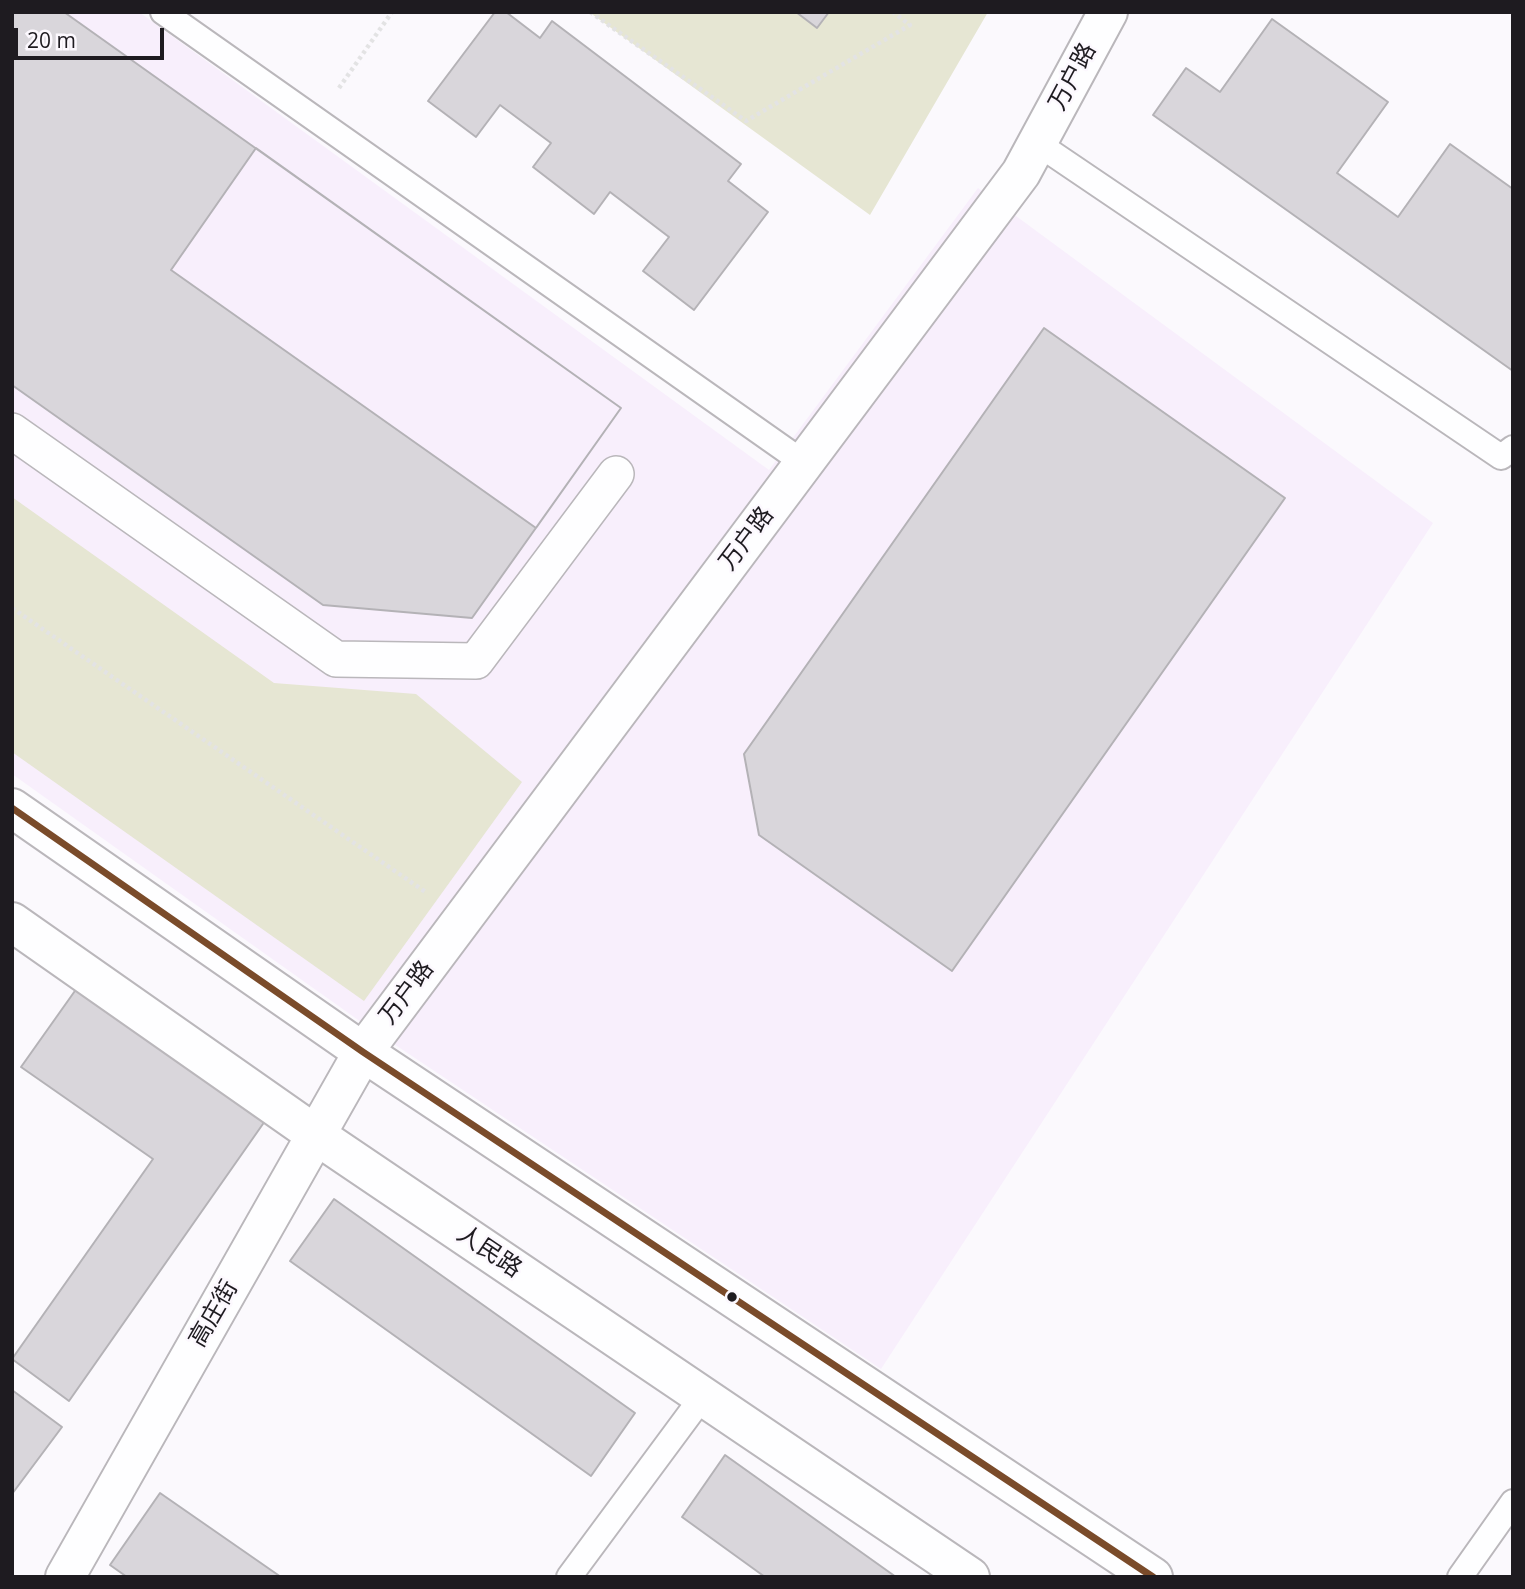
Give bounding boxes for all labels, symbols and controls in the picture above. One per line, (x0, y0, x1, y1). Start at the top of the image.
scale bar (18, 14, 168, 58)
text: 20 m (27, 26, 76, 54)
street label: 万户路 (1043, 38, 1103, 116)
street label: 万户路 (714, 502, 780, 576)
street label: 万户路 (374, 956, 440, 1030)
street label: 人民路 (451, 1220, 527, 1284)
street label: 高庄街 (184, 1276, 244, 1352)
unlabelled marker (725, 1290, 739, 1304)

